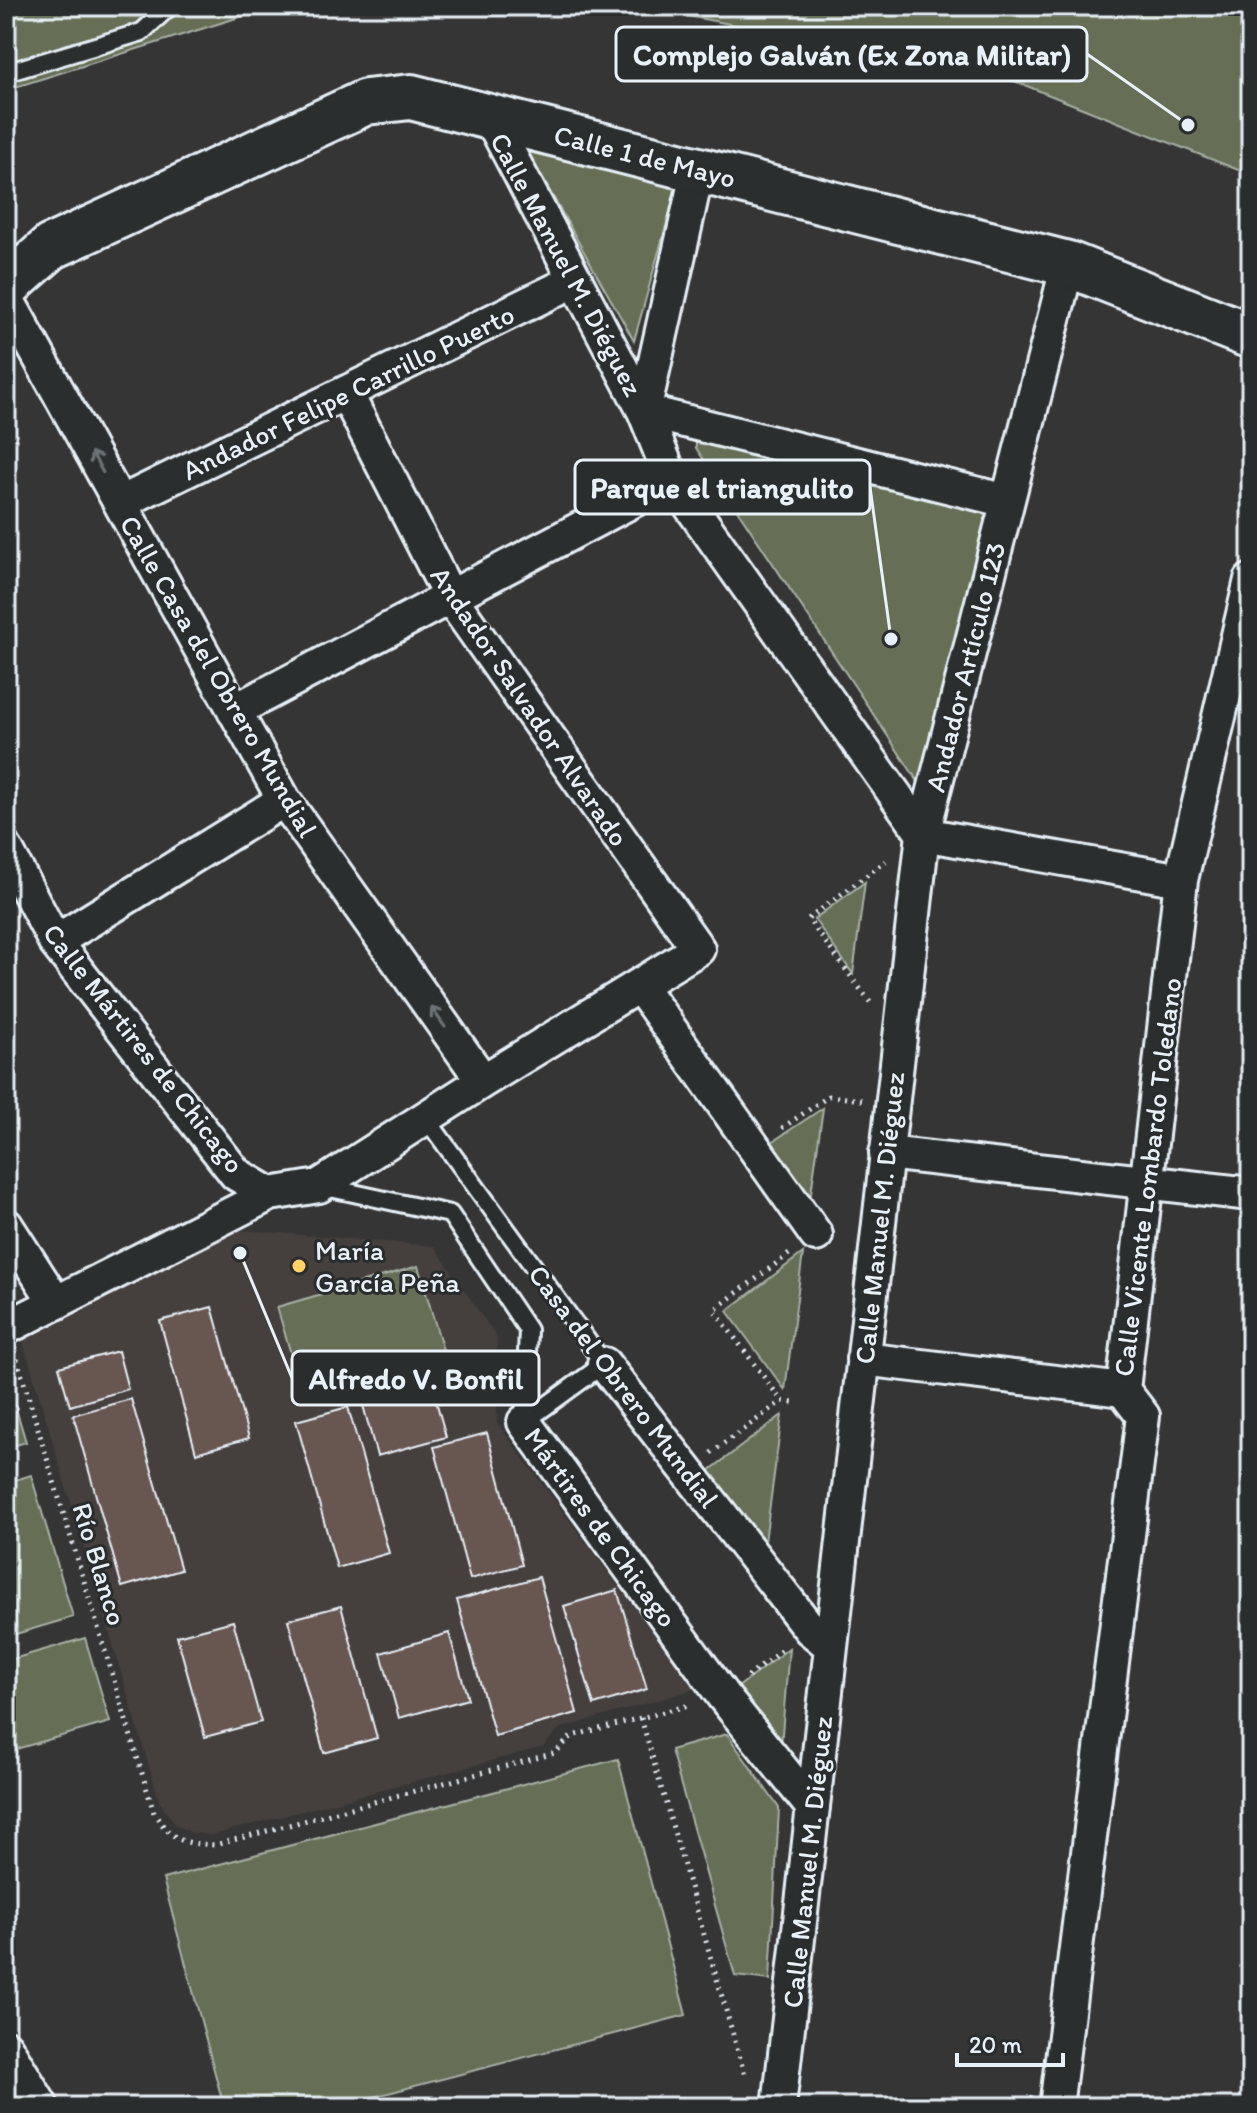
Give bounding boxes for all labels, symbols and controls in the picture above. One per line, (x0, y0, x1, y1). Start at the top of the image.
callout: Complejo Galván (Ex Zona Militar) (616, 27, 1087, 81)
text: Complejo Galván (Ex Zona Militar) (633, 36, 1071, 73)
street label: Calle 1 de Mayo (551, 117, 739, 195)
street label: Calle Manuel M. Diéguez (483, 126, 651, 402)
street label: Andador Felipe Carrillo Puerto (176, 297, 520, 487)
one-way arrow (89, 451, 105, 474)
callout: Parque el triangulito (575, 460, 870, 514)
text: Parque el triangulito (590, 469, 854, 506)
street label: Calle Casa del Obrero Mundial (113, 509, 325, 843)
street label: Andador Artículo 123 (917, 538, 1013, 796)
street label: Andador Salvador Alvarado (424, 560, 636, 852)
street label: Calle Mártires de Chicago (36, 916, 252, 1180)
street label: Calle Vicente Lombardo Toledano (1106, 976, 1188, 1378)
one-way arrow (430, 1007, 447, 1028)
street label: Calle Manuel M. Diéguez (847, 1070, 911, 1366)
place label: María García Peña (315, 1233, 460, 1299)
marker: María García Peña (290, 1257, 308, 1275)
street label: Casa del Obrero Mundial (522, 1258, 727, 1514)
callout: Alfredo V. Bonfil (292, 1351, 539, 1405)
text: Alfredo V. Bonfil (308, 1360, 524, 1397)
street label: Mártires de Chicago (517, 1420, 685, 1634)
street label: Río Blanco (65, 1499, 135, 1629)
street label: Calle Manuel M. Diéguez (775, 1714, 839, 2010)
scale bar (957, 2017, 1063, 2067)
text: 20 m (969, 2030, 1022, 2059)

